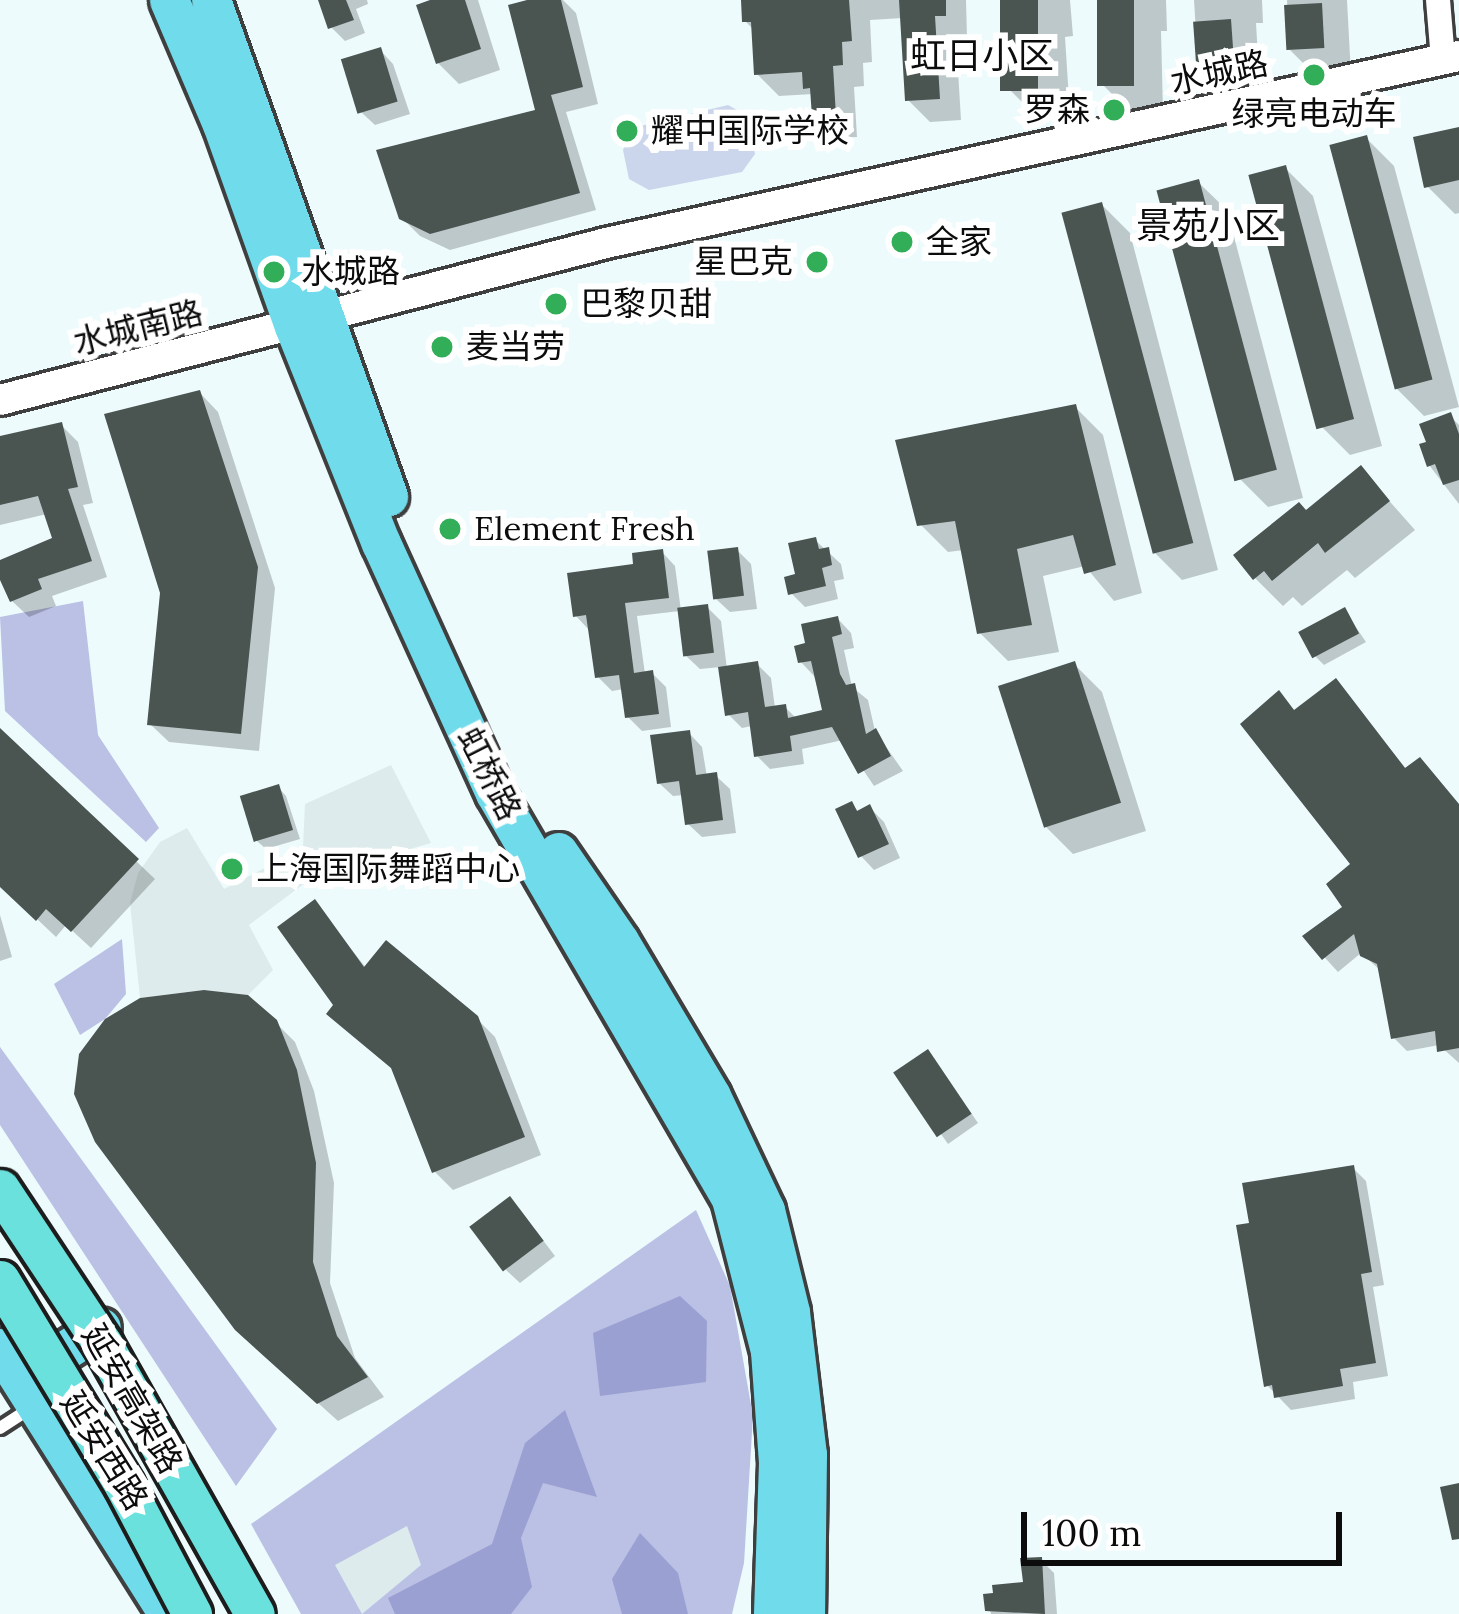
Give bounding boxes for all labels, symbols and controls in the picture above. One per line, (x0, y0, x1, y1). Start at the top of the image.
district label: 虹日小区 (910, 34, 1054, 78)
street label: 水城路 (1166, 43, 1272, 103)
marker: 绿亮电动车 (1301, 62, 1327, 88)
place label: 罗森 (1024, 90, 1090, 130)
place label: 绿亮电动车 (1232, 94, 1396, 134)
marker: 罗森 (1101, 97, 1127, 123)
place label: 耀中国际学校 (651, 111, 849, 151)
marker: 耀中国际学校 (614, 118, 640, 144)
district label: 景苑小区 (1136, 204, 1280, 248)
place label: 全家 (926, 222, 992, 262)
marker: 全家 (889, 229, 915, 255)
place label: 星巴克 (694, 242, 793, 282)
marker: 星巴克 (804, 249, 830, 275)
place label: 水城路 (301, 252, 400, 292)
marker: 水城路 (258, 256, 290, 288)
place label: 巴黎贝甜 (580, 284, 712, 324)
marker: 巴黎贝甜 (543, 291, 569, 317)
street label: 水城南路 (69, 293, 207, 363)
place label: 麦当劳 (466, 327, 565, 367)
marker: 麦当劳 (429, 334, 455, 360)
place label: Element Fresh (474, 509, 695, 549)
marker: Element Fresh (437, 516, 463, 542)
street label: 虹桥路 (449, 721, 529, 827)
place label: 上海国际舞蹈中心 (256, 849, 520, 889)
marker: 上海国际舞蹈中心 (219, 856, 245, 882)
street label: 延安高架路 (74, 1318, 190, 1480)
street label: 延安西路 (52, 1385, 156, 1517)
scale bar (1027, 1488, 1348, 1562)
text: 100 m (1042, 1510, 1141, 1556)

